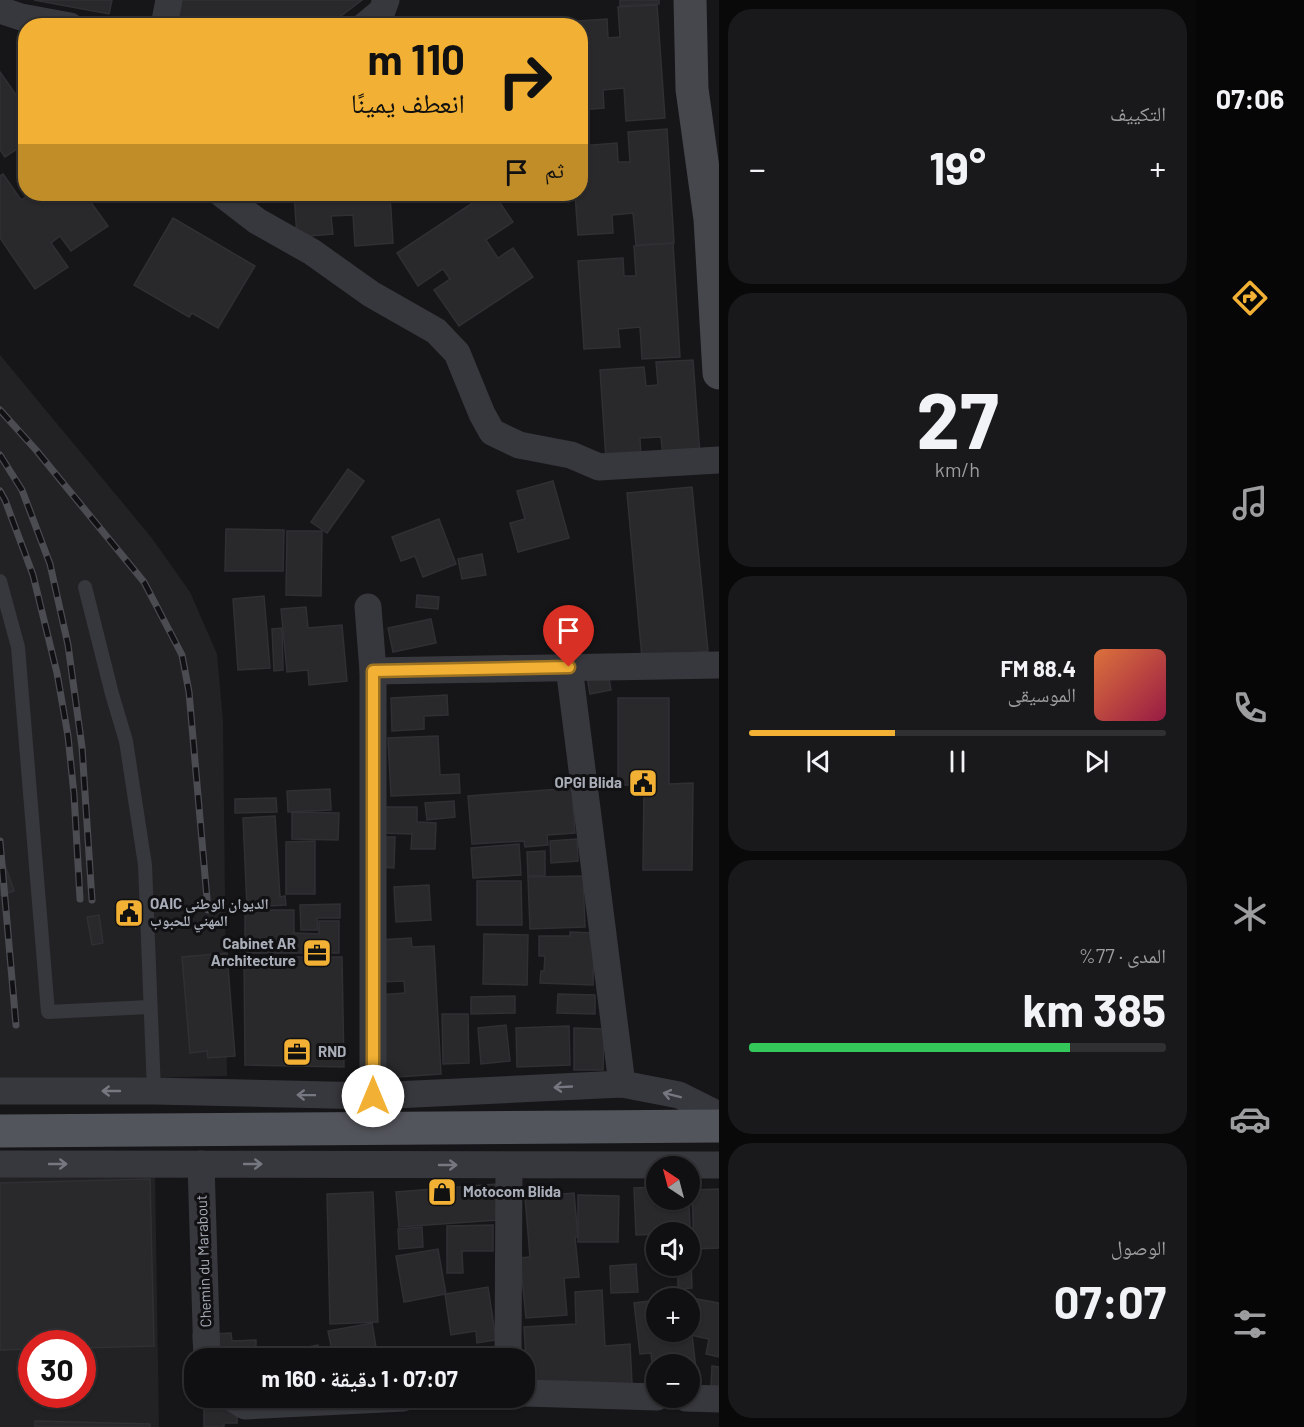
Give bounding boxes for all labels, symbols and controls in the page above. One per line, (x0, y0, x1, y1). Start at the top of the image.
text: 110 m (368, 33, 465, 83)
icon: right (486, 42, 564, 120)
text: 07:06 (1216, 82, 1284, 114)
text: انعطف يمينًا (351, 86, 465, 118)
text: التكييف (1110, 101, 1166, 125)
text: 19° (929, 140, 986, 194)
text: − (749, 148, 766, 188)
text: + (1150, 148, 1166, 188)
icon: arrive (500, 156, 533, 189)
text: ثم (545, 156, 564, 182)
icon: directions (1229, 277, 1271, 319)
text: 27 (916, 371, 999, 465)
text: km/h (935, 457, 980, 481)
icon: music (1229, 482, 1271, 524)
pin (543, 605, 594, 667)
icon: arrive (552, 614, 585, 647)
text: 88.4 FM (1000, 655, 1076, 681)
text: الموسيقى (1008, 682, 1076, 706)
icon: phone (1229, 687, 1271, 729)
icon: previous (802, 745, 835, 778)
icon: pause (941, 745, 974, 778)
icon: next (1080, 745, 1113, 778)
public building icon: OPGI Blida (627, 767, 659, 799)
place label: OPGI Blida (554, 773, 622, 791)
icon: climate (1229, 893, 1271, 935)
place label: OAIC الديوان الوطني المهني للحبوب (150, 894, 269, 933)
public building icon: OAIC الديوان الوطني المهني للحبوب (113, 897, 145, 929)
place label: Cabinet AR Architecture (211, 934, 296, 969)
office icon: Cabinet AR Architecture (301, 937, 333, 969)
text: المدى · 77% (1079, 943, 1166, 967)
text: 385 km (1023, 982, 1166, 1036)
office icon: RND (281, 1036, 313, 1068)
place label: RND (318, 1042, 346, 1060)
position arrow (341, 1064, 405, 1128)
one-way arrow (554, 1081, 574, 1092)
one-way arrow (101, 1085, 121, 1097)
one-way arrow (663, 1088, 682, 1100)
one-way arrow (296, 1089, 316, 1101)
icon: car (1229, 1098, 1271, 1140)
north arrow (646, 1156, 700, 1210)
map controls (646, 1156, 700, 1408)
one-way arrow (48, 1158, 68, 1170)
one-way arrow (243, 1158, 263, 1170)
one-way arrow (438, 1159, 458, 1171)
shop icon: Motocom Blida (426, 1176, 458, 1208)
place label: Motocom Blida (463, 1182, 561, 1200)
street label: Chemin du Marabout (192, 1194, 214, 1328)
button: sound (646, 1222, 700, 1276)
text: الوصول (1111, 1235, 1166, 1259)
text: 07:07 (1054, 1274, 1166, 1328)
button: + (646, 1288, 700, 1342)
icon: filters (1229, 1303, 1271, 1345)
speed limit sign: 30 (18, 1330, 96, 1408)
button: − (646, 1354, 700, 1408)
text: 07:07 · 1 دقيقة · 160 m (261, 1365, 458, 1391)

